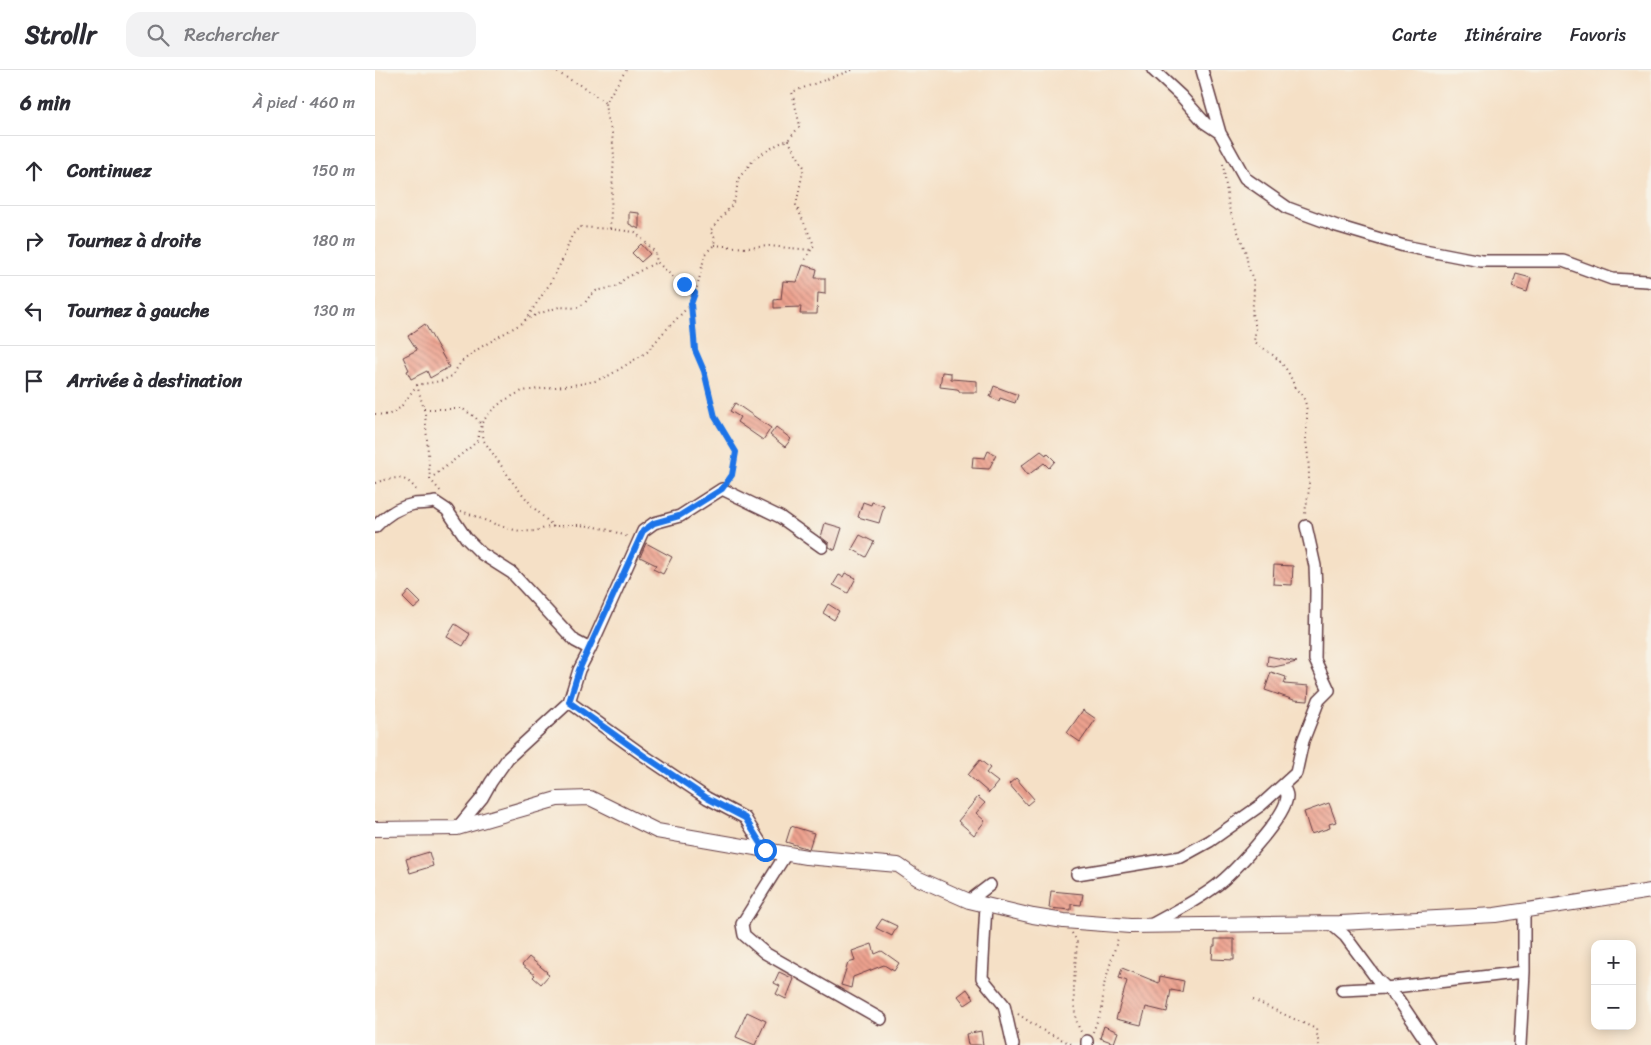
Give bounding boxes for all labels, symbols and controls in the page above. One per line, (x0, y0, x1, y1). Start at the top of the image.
search box (126, 12, 476, 57)
text: Strollr (25, 14, 96, 56)
text: Rechercher (184, 18, 279, 51)
text: Carte (1392, 19, 1437, 51)
text: Itinéraire (1465, 19, 1542, 51)
text: Favoris (1570, 19, 1626, 51)
icon: search (144, 21, 172, 49)
text: 6 min (20, 84, 71, 122)
text: À pied · 460 m (253, 88, 355, 117)
text: Continuez (67, 154, 152, 187)
text: 150 m (312, 156, 355, 185)
icon: ahead (20, 157, 48, 185)
text: Tournez à droite (67, 224, 201, 257)
text: 180 m (312, 226, 355, 255)
icon: right (20, 227, 48, 255)
route end (673, 273, 696, 296)
text: Tournez à gauche (67, 294, 209, 327)
text: 130 m (313, 296, 355, 325)
icon: left (20, 297, 48, 325)
text: Arrivée à destination (67, 364, 242, 397)
icon: arrive (20, 367, 48, 395)
route start (754, 839, 777, 862)
map controls (1591, 940, 1636, 1030)
button: + (1591, 940, 1636, 985)
button: − (1591, 985, 1636, 1030)

